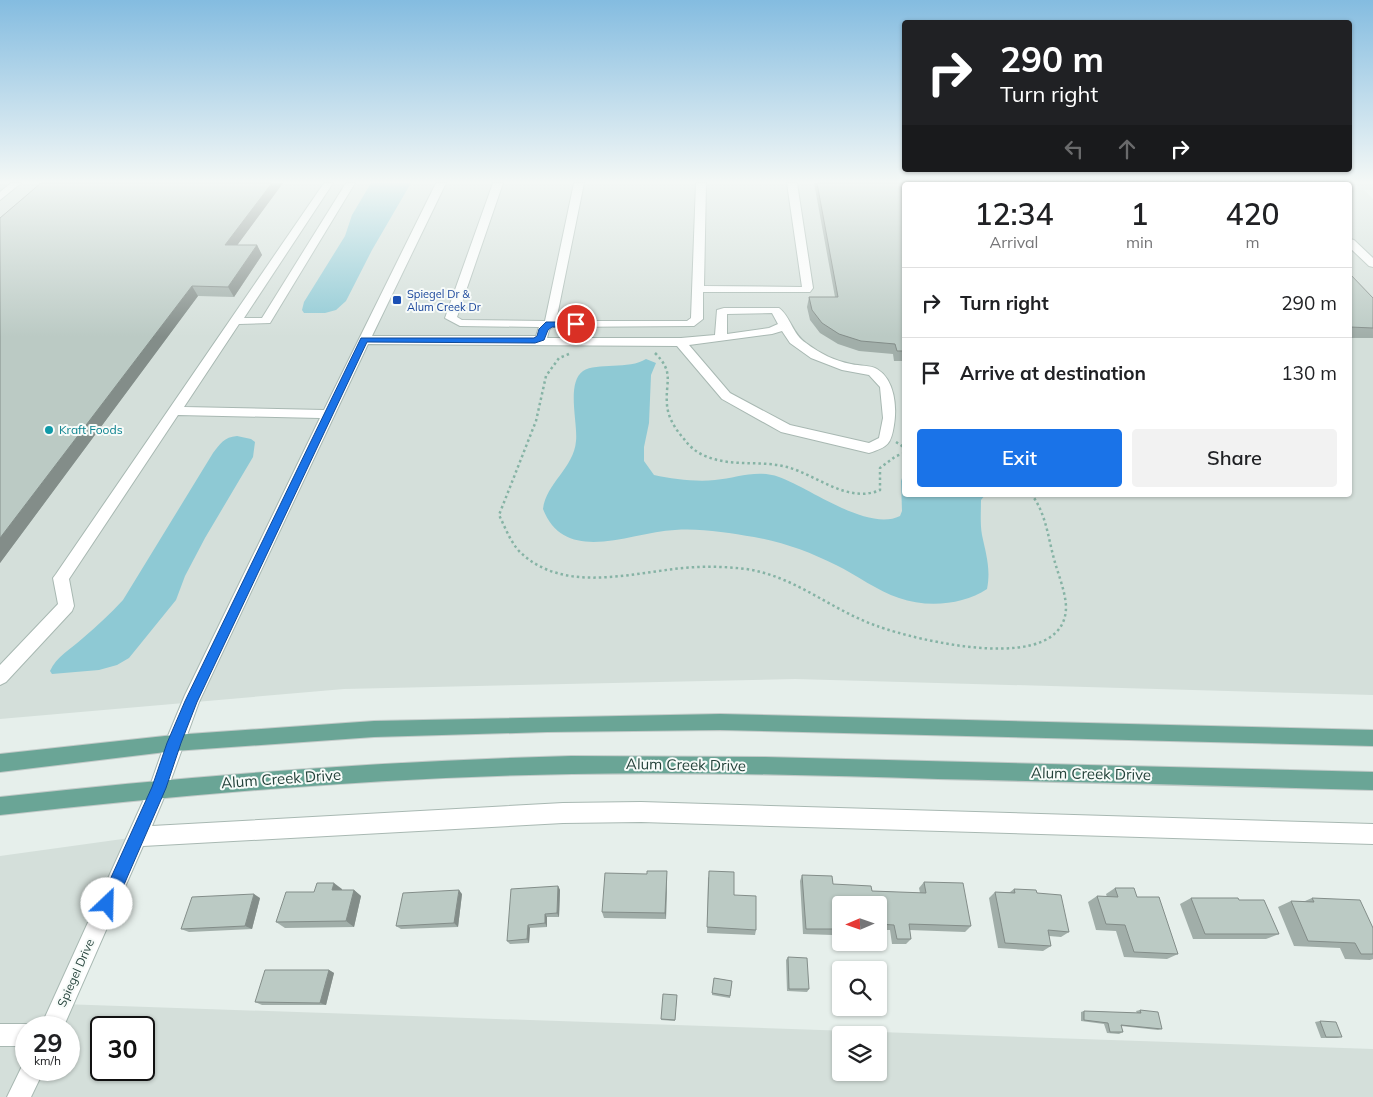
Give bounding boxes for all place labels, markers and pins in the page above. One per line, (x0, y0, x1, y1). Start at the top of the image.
place label: Spiegel Dr & Alum Creek Dr (407, 287, 481, 314)
marker: Spiegel Dr & Alum Creek Dr (391, 294, 403, 306)
pin (555, 303, 597, 345)
place label: Kraft Foods (59, 422, 123, 437)
marker: Kraft Foods (43, 424, 55, 436)

